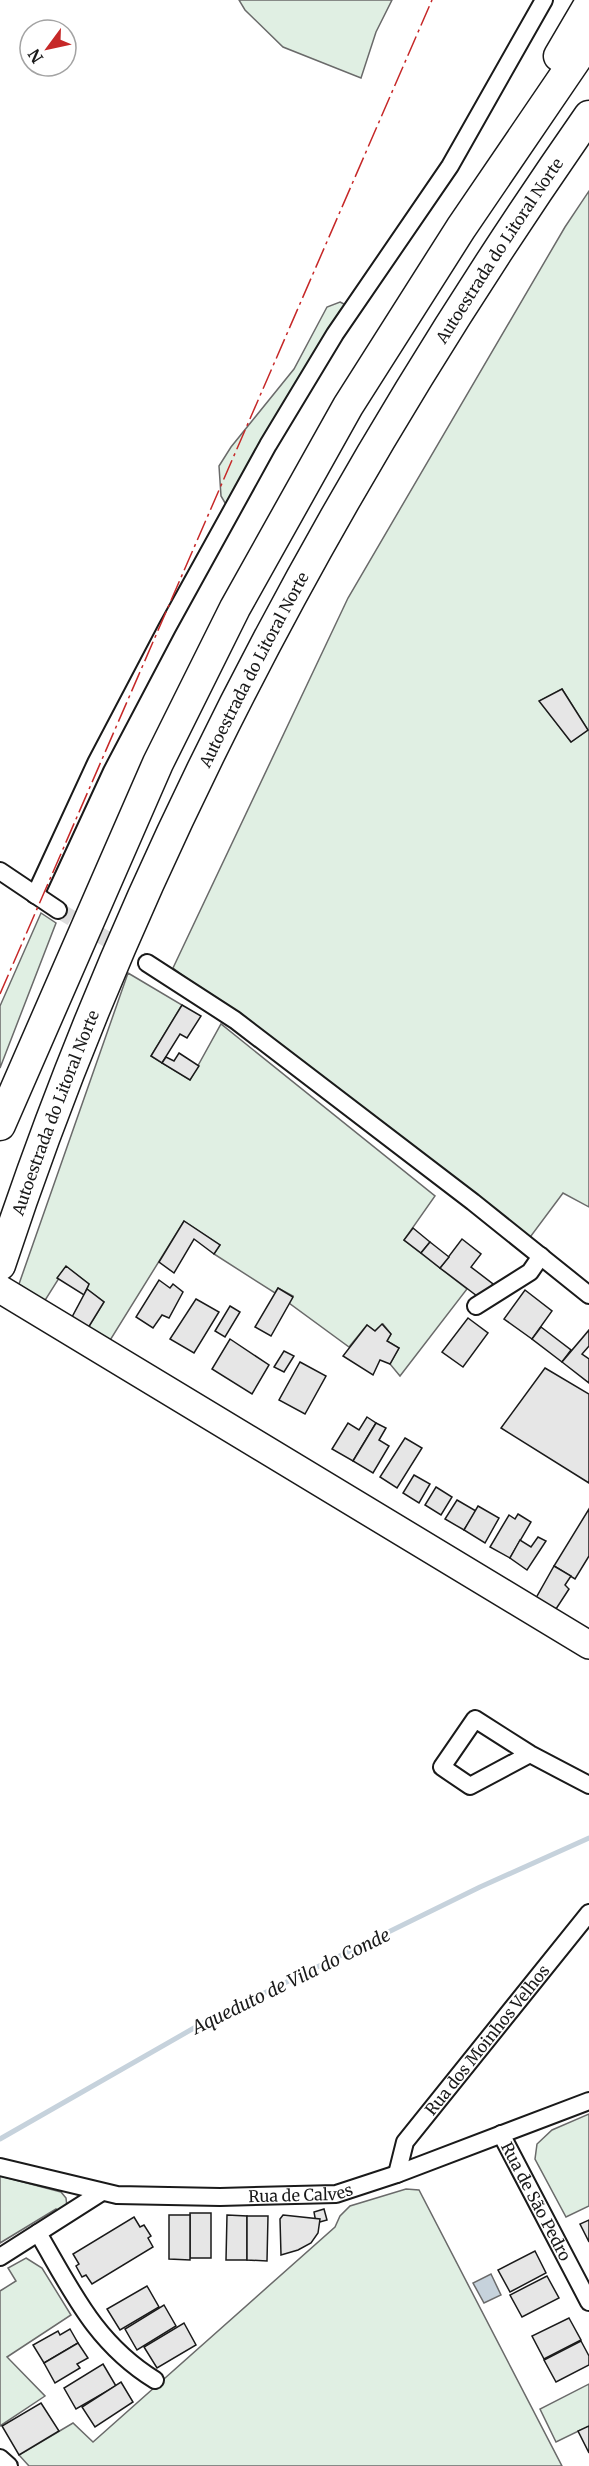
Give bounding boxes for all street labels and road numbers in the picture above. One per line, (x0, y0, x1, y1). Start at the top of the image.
street label: Autoestrada do Litoral Norte (431, 154, 567, 348)
street label: Autoestrada do Litoral Norte (194, 568, 313, 771)
street label: Autoestrada do Litoral Norte (7, 1007, 103, 1219)
street label: Rua dos Moinhos Velhos (421, 1961, 554, 2119)
street label: Rua de São Pedro (497, 2139, 576, 2264)
street label: Rua de Calves (248, 2179, 355, 2206)

